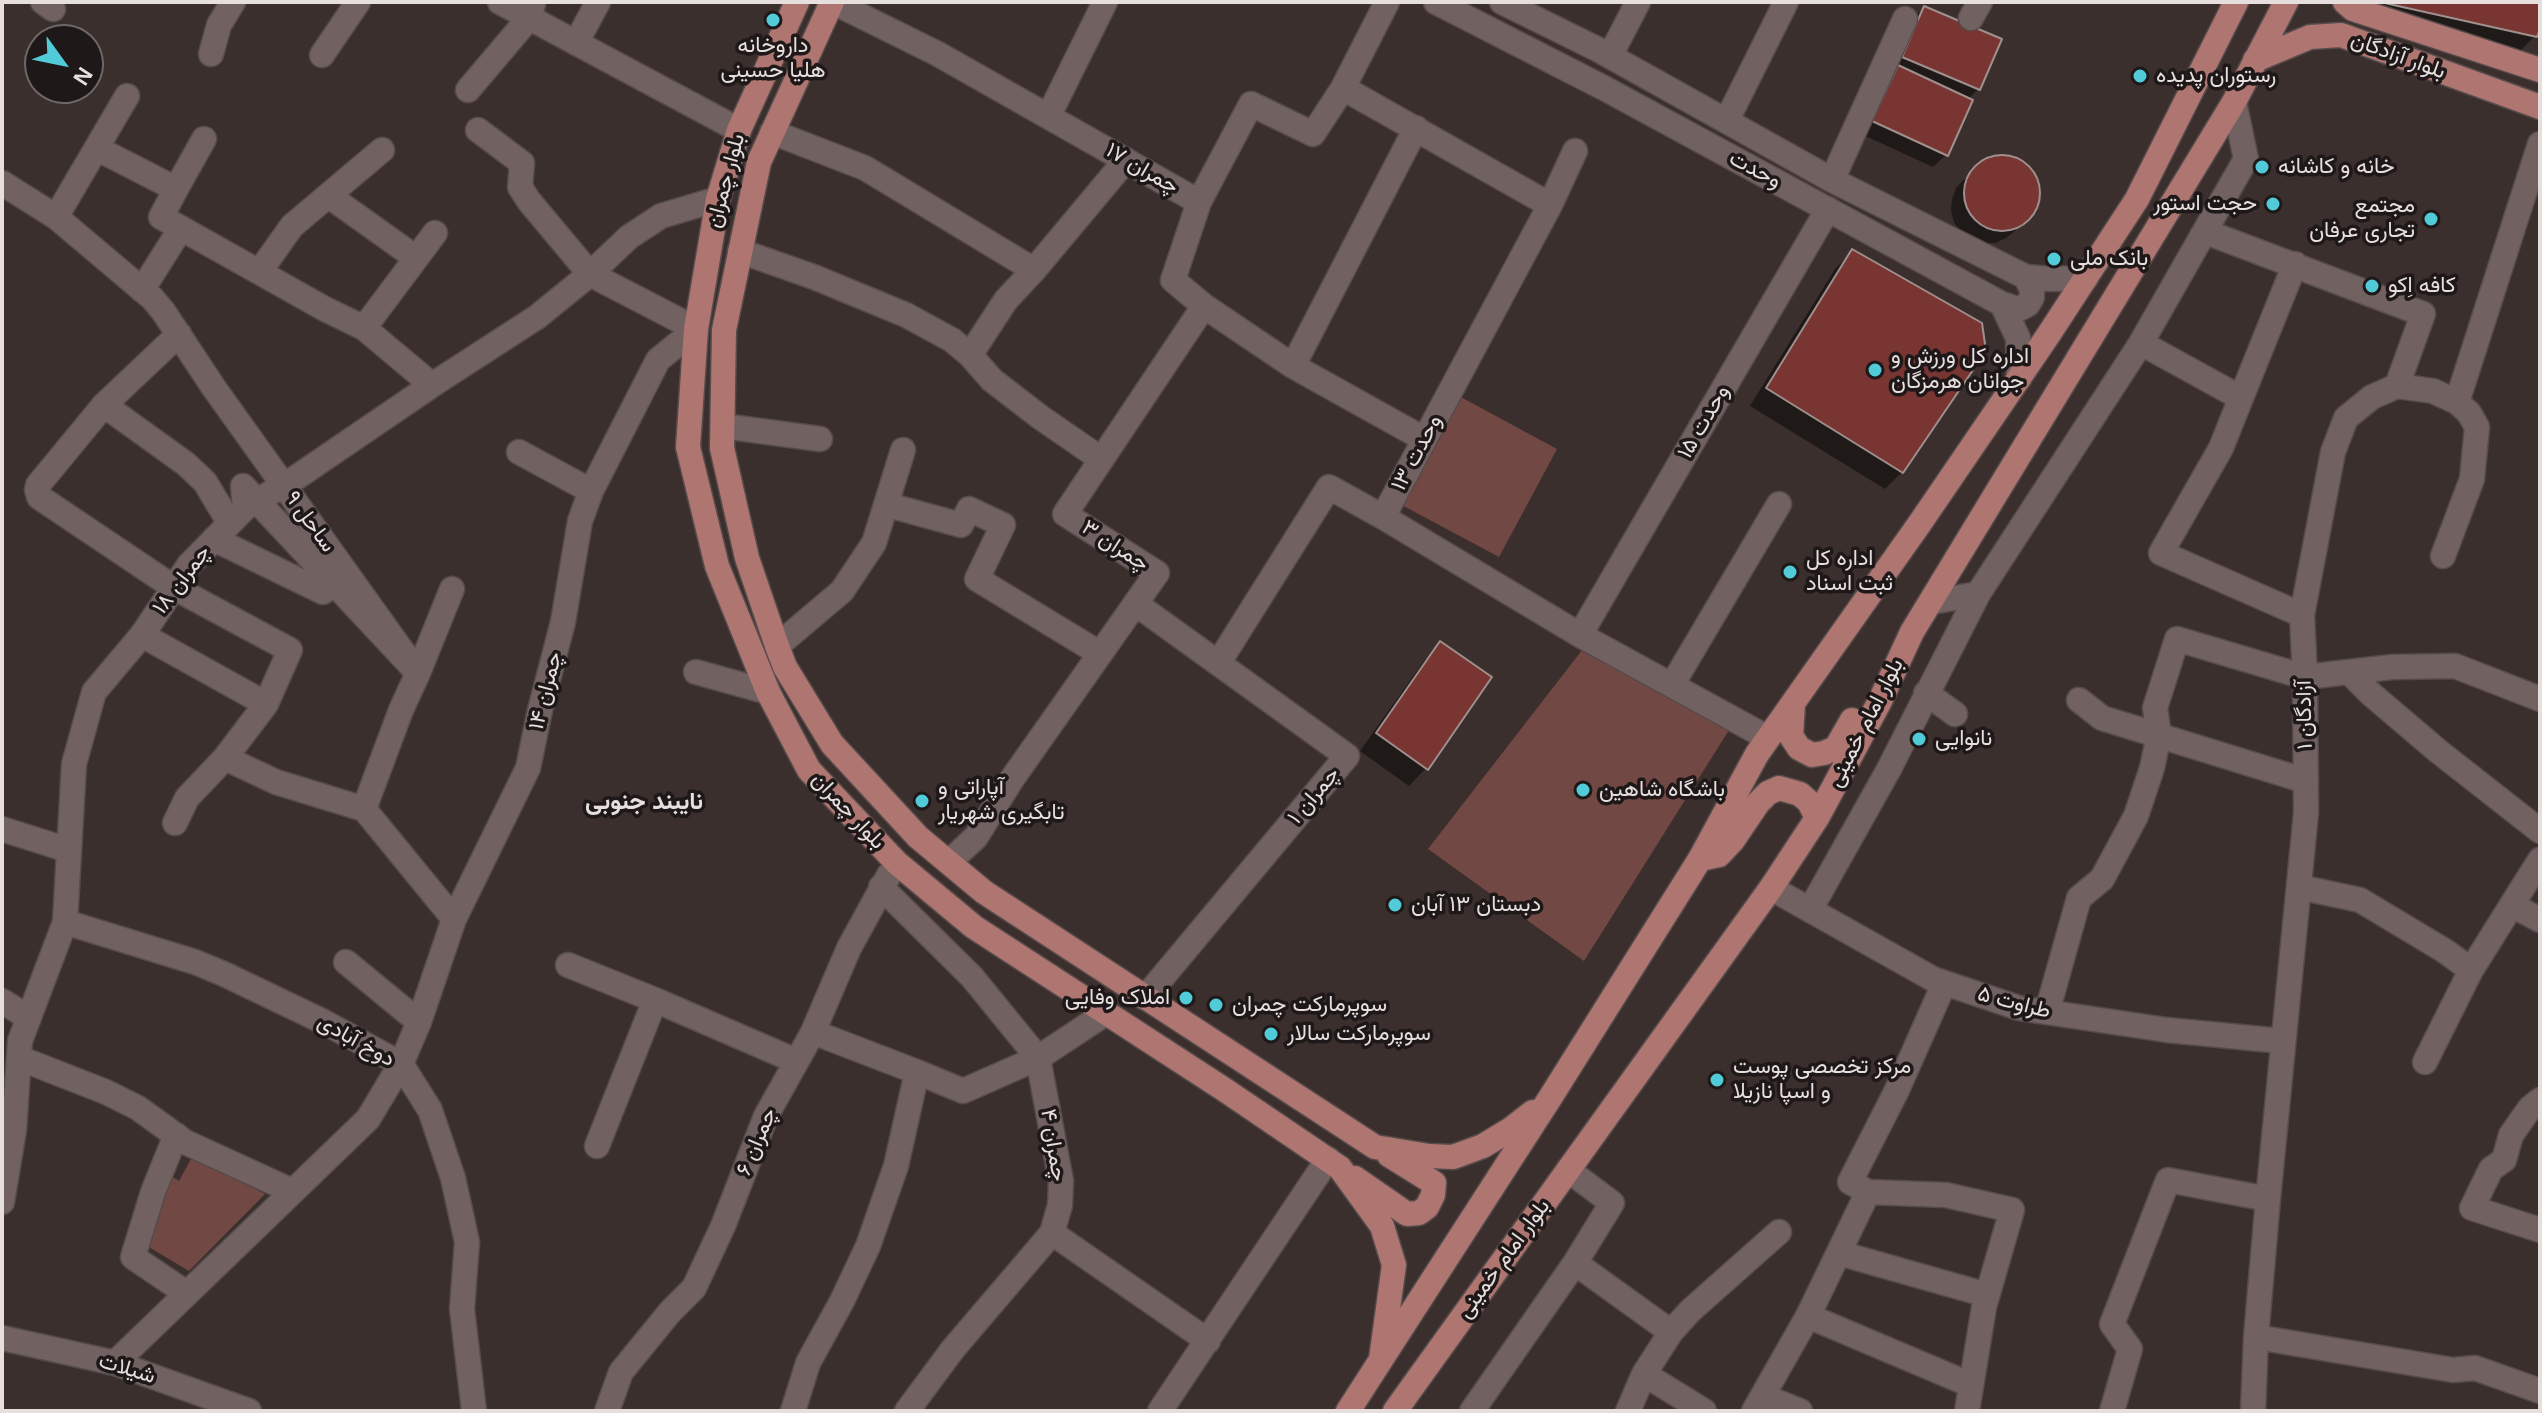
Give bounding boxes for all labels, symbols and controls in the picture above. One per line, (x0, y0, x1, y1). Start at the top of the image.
marker: داروخانه هلیا حسینی (764, 11, 782, 29)
north arrow (24, 24, 104, 104)
street label: بلوار آزادگان (2347, 27, 2449, 85)
place label: داروخانه هلیا حسینی (720, 33, 826, 84)
text: N (68, 63, 98, 90)
place label: رستوران پدیده (2156, 63, 2276, 89)
marker: رستوران پدیده (2131, 67, 2149, 85)
street label: بلوار چمران (701, 131, 751, 231)
street label: چمران ۱۷ (1101, 138, 1183, 200)
street label: وحدت (1724, 145, 1786, 195)
place label: خانه و کاشانه (2278, 154, 2394, 180)
marker: خانه و کاشانه (2253, 158, 2271, 176)
place label: حجت استور (2153, 191, 2257, 217)
place label: مجتمع تجاری عرفان (2309, 193, 2415, 244)
marker: حجت استور (2264, 195, 2282, 213)
marker: مجتمع تجاری عرفان (2422, 210, 2440, 228)
place label: بانک ملی (2070, 246, 2148, 272)
marker: بانک ملی (2045, 250, 2063, 268)
place label: کافه اِکو (2388, 273, 2456, 299)
marker: کافه اِکو (2363, 277, 2381, 295)
place label: اداره کل ورزش و جوانان هرمزگان (1891, 344, 2029, 396)
marker: اداره کل ورزش و جوانان هرمزگان (1866, 361, 1884, 379)
street label: وحدت ۱۵ (1672, 380, 1736, 464)
street label: وحدت ۱۳ (1386, 410, 1448, 496)
street label: ساحل ۹ (279, 486, 341, 558)
street label: چمران ۳ (1076, 515, 1154, 577)
street label: چمران ۱۸ (147, 540, 217, 620)
place label: اداره کل ثبت اسناد (1806, 546, 1893, 598)
marker: اداره کل ثبت اسناد (1781, 563, 1799, 581)
street label: چمران ۱۴ (524, 649, 568, 733)
street label: بلوار امام خمینی (1822, 654, 1910, 792)
street label: آزادگان ۱ (2291, 680, 2319, 750)
place label: نانوایی (1935, 726, 1992, 752)
marker: نانوایی (1910, 730, 1928, 748)
street label: چمران ۱ (1282, 762, 1346, 830)
street label: بلوار چمران (805, 767, 891, 855)
place label: آپاراتی و تابگیری شهریار (938, 775, 1065, 826)
place label: باشگاه شاهین (1599, 777, 1725, 803)
marker: باشگاه شاهین (1574, 781, 1592, 799)
district label: نایبند جنوبی (585, 788, 703, 816)
marker: آپاراتی و تابگیری شهریار (913, 792, 931, 810)
place label: دبستان ۱۳ آبان (1411, 892, 1541, 918)
marker: دبستان ۱۳ آبان (1386, 896, 1404, 914)
street label: طراوت ۵ (1975, 981, 2053, 1025)
place label: املاک وفایی (1065, 985, 1170, 1011)
marker: املاک وفایی (1177, 989, 1195, 1007)
place label: سوپرمارکت چمران (1232, 992, 1387, 1018)
marker: سوپرمارکت چمران (1207, 996, 1225, 1014)
street label: دوخ آبادی (313, 1009, 399, 1073)
place label: سوپرمارکت سالار (1287, 1021, 1431, 1047)
marker: سوپرمارکت سالار (1262, 1025, 1280, 1043)
place label: مرکز تخصصی پوست و اسپا نازیلا (1733, 1054, 1911, 1106)
marker: مرکز تخصصی پوست و اسپا نازیلا (1708, 1071, 1726, 1089)
street label: چمران ۶ (731, 1104, 783, 1180)
street label: چمران ۴ (1034, 1107, 1072, 1183)
street label: بلوار امام خمینی (1452, 1194, 1556, 1324)
street label: شیلات (95, 1348, 159, 1390)

